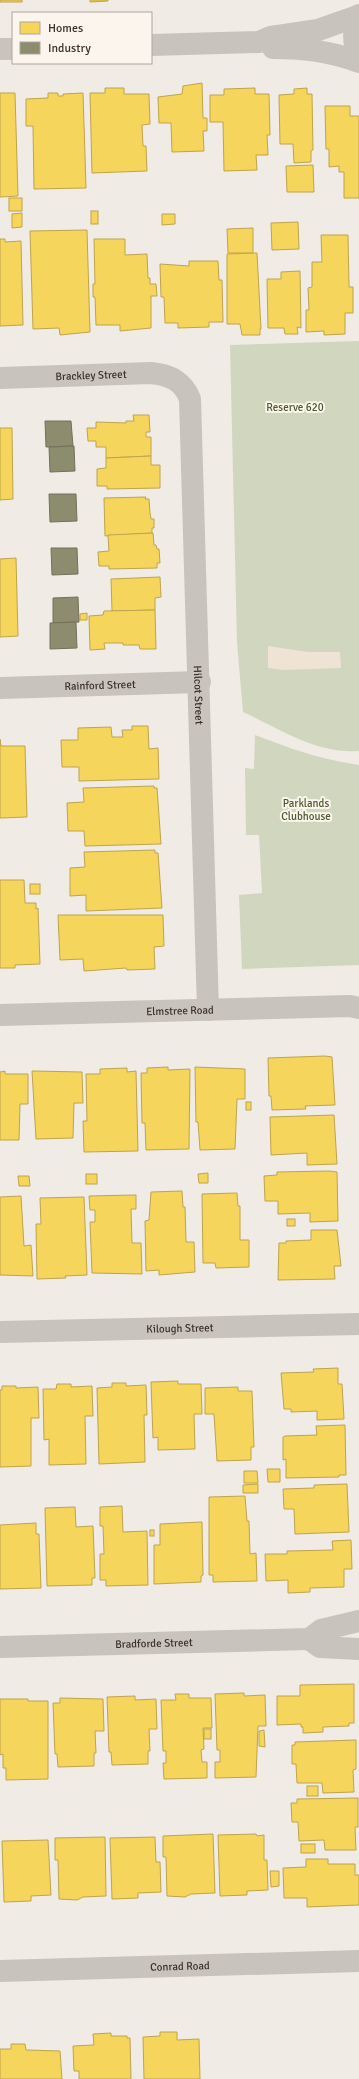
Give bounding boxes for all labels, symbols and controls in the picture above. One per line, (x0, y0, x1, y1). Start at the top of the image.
legend (12, 12, 152, 64)
text: Homes (48, 21, 83, 36)
text: Industry (48, 41, 91, 56)
street label: Brackley Street (55, 368, 127, 383)
park label: Reserve 620 (266, 401, 324, 414)
street label: Hilcot Street (191, 665, 206, 725)
street label: Rainford Street (64, 678, 136, 693)
park label: Parklands Clubhouse (281, 797, 331, 823)
street label: Elmstree Road (146, 1003, 214, 1018)
street label: Kilough Street (146, 1321, 214, 1336)
street label: Bradforde Street (115, 1636, 193, 1651)
street label: Conrad Road (150, 1959, 210, 1974)

